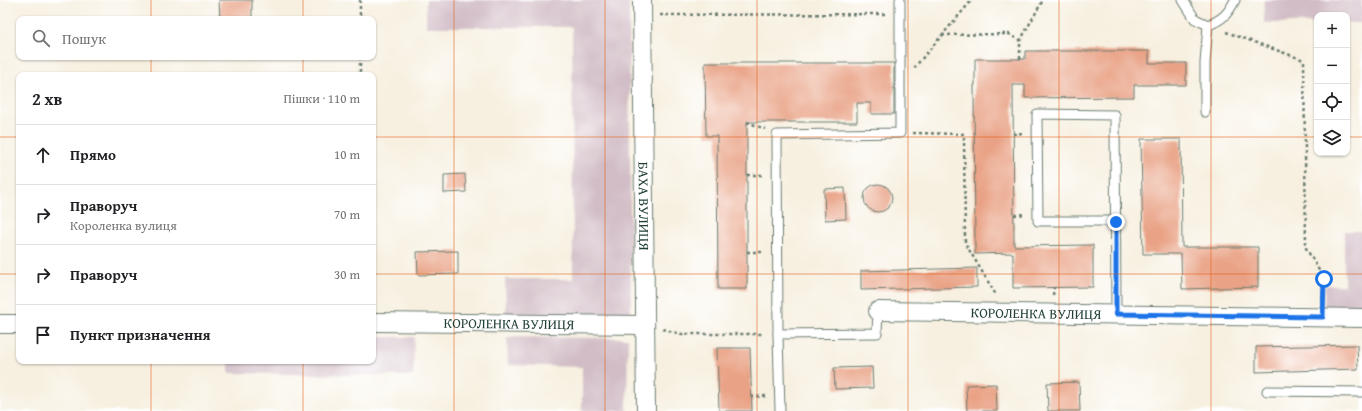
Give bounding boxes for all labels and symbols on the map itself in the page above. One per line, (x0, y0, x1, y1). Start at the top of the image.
street label: БАХА ВУЛИЦЯ (634, 162, 654, 250)
route end (1107, 213, 1125, 231)
route start (1315, 270, 1333, 288)
street label: КОРОЛЕНКА ВУЛИЦЯ (970, 302, 1101, 324)
street label: КОРОЛЕНКА ВУЛИЦЯ (444, 313, 574, 334)

